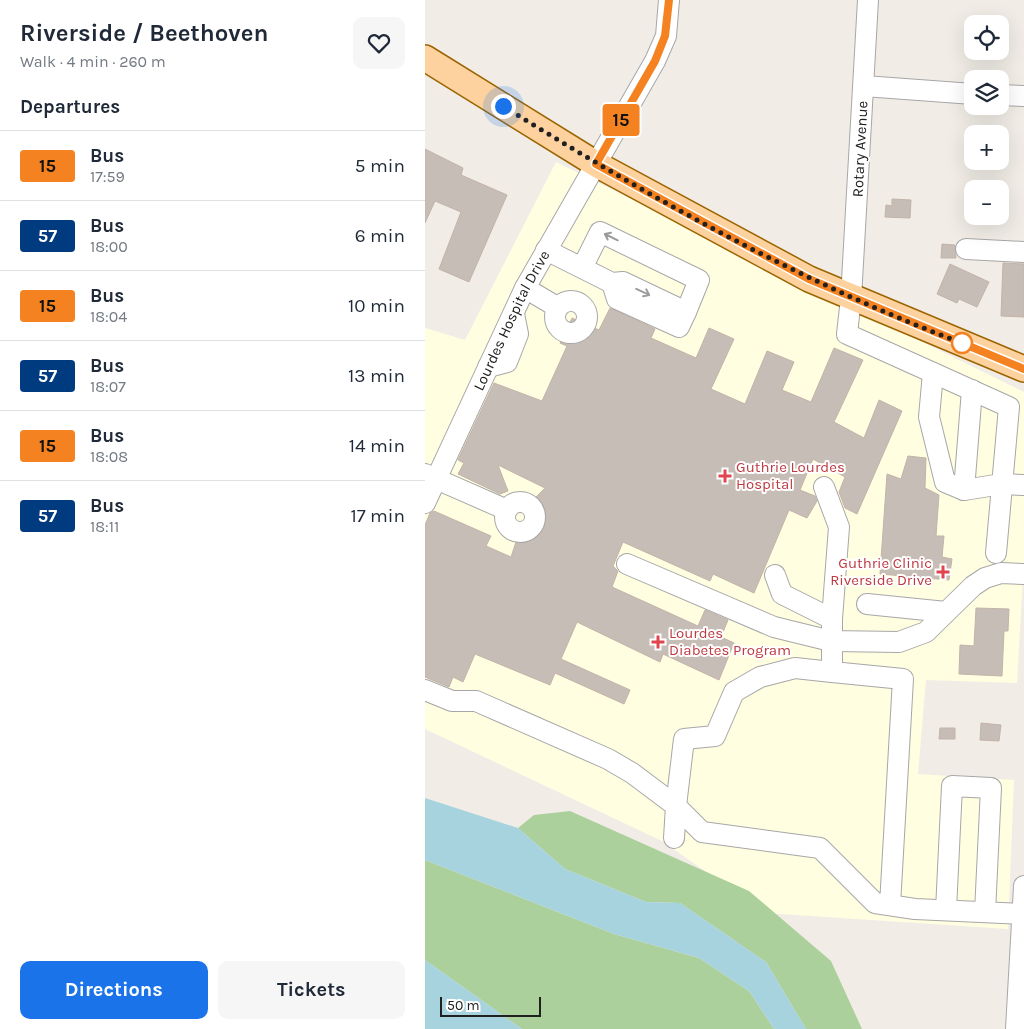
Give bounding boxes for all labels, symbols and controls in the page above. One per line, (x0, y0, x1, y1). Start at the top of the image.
map controls (964, 15, 1009, 225)
button: locate (964, 15, 1009, 60)
button: heart (353, 17, 405, 69)
text: Riverside / Beethoven (20, 19, 269, 47)
text: Walk · 4 min · 260 m (20, 52, 166, 71)
button: layers (964, 70, 1009, 115)
your location (491, 94, 516, 119)
text: Departures (20, 96, 120, 118)
street label: Rotary Avenue (848, 100, 872, 198)
line badge: 15 (599, 104, 643, 136)
text: 15 (613, 109, 629, 131)
button: + (964, 125, 1009, 170)
text: Bus (90, 145, 124, 167)
text: 15 (39, 155, 56, 177)
text: 5 min (355, 155, 405, 177)
text: 17:59 (90, 167, 125, 186)
button: − (964, 180, 1009, 225)
text: Bus (90, 215, 124, 237)
text: 57 (38, 225, 57, 247)
text: 6 min (355, 225, 405, 247)
one-way arrow (604, 232, 619, 242)
text: 18:00 (90, 237, 128, 256)
street label: Lourdes Hospital Drive (470, 247, 554, 393)
text: Bus (90, 285, 124, 307)
one-way arrow (635, 288, 650, 297)
text: 15 (39, 295, 56, 317)
text: 10 min (348, 295, 405, 317)
text: 18:04 (90, 307, 127, 326)
unlabelled marker (951, 332, 973, 354)
text: Bus (90, 355, 124, 377)
text: 57 (38, 365, 57, 387)
text: 13 min (348, 365, 405, 387)
text: 18:07 (90, 377, 126, 396)
text: Bus (90, 425, 124, 447)
text: 15 (39, 435, 56, 457)
text: 14 min (349, 435, 405, 457)
text: 18:08 (90, 447, 128, 466)
place label: Guthrie Lourdes Hospital (736, 458, 845, 493)
marker: Guthrie Lourdes Hospital (718, 469, 732, 483)
text: Bus (90, 495, 124, 517)
text: 57 (38, 505, 57, 527)
text: 17 min (350, 505, 405, 527)
text: 18:11 (90, 517, 119, 536)
place label: Guthrie Clinic Riverside Drive (830, 554, 932, 589)
marker: Guthrie Clinic Riverside Drive (936, 565, 950, 579)
place label: Lourdes Diabetes Program (669, 624, 791, 659)
marker: Lourdes Diabetes Program (651, 635, 665, 649)
button: Directions (20, 961, 208, 1019)
button: Tickets (218, 961, 405, 1019)
scale bar (440, 994, 541, 1017)
text: 50 m (447, 997, 480, 1014)

